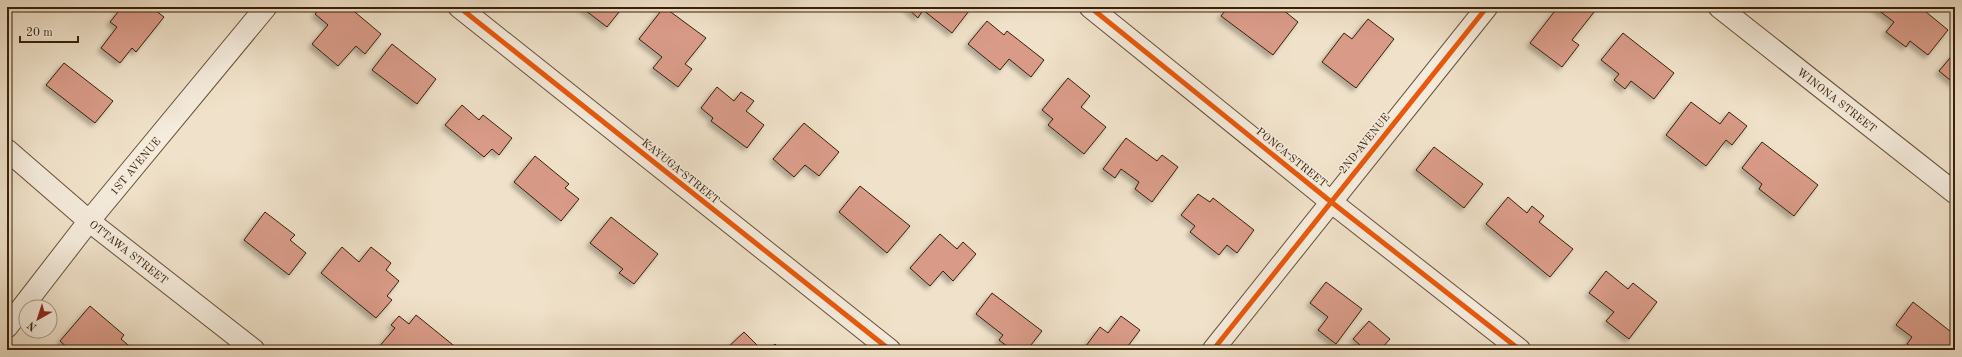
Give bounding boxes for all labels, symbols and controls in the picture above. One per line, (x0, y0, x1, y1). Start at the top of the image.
scale bar (20, 18, 78, 44)
text: 20 m (26, 27, 53, 39)
street label: WINONA STREET (1794, 67, 1878, 136)
street label: 2ND AVENUE (1338, 112, 1393, 176)
street label: PONCA STREET (1254, 126, 1329, 190)
street label: 1ST AVENUE (109, 136, 163, 198)
street label: KAYUGA STREET (639, 138, 721, 207)
street label: OTTAWA STREET (87, 219, 170, 287)
north arrow (18, 299, 58, 339)
text: N (25, 318, 39, 333)

